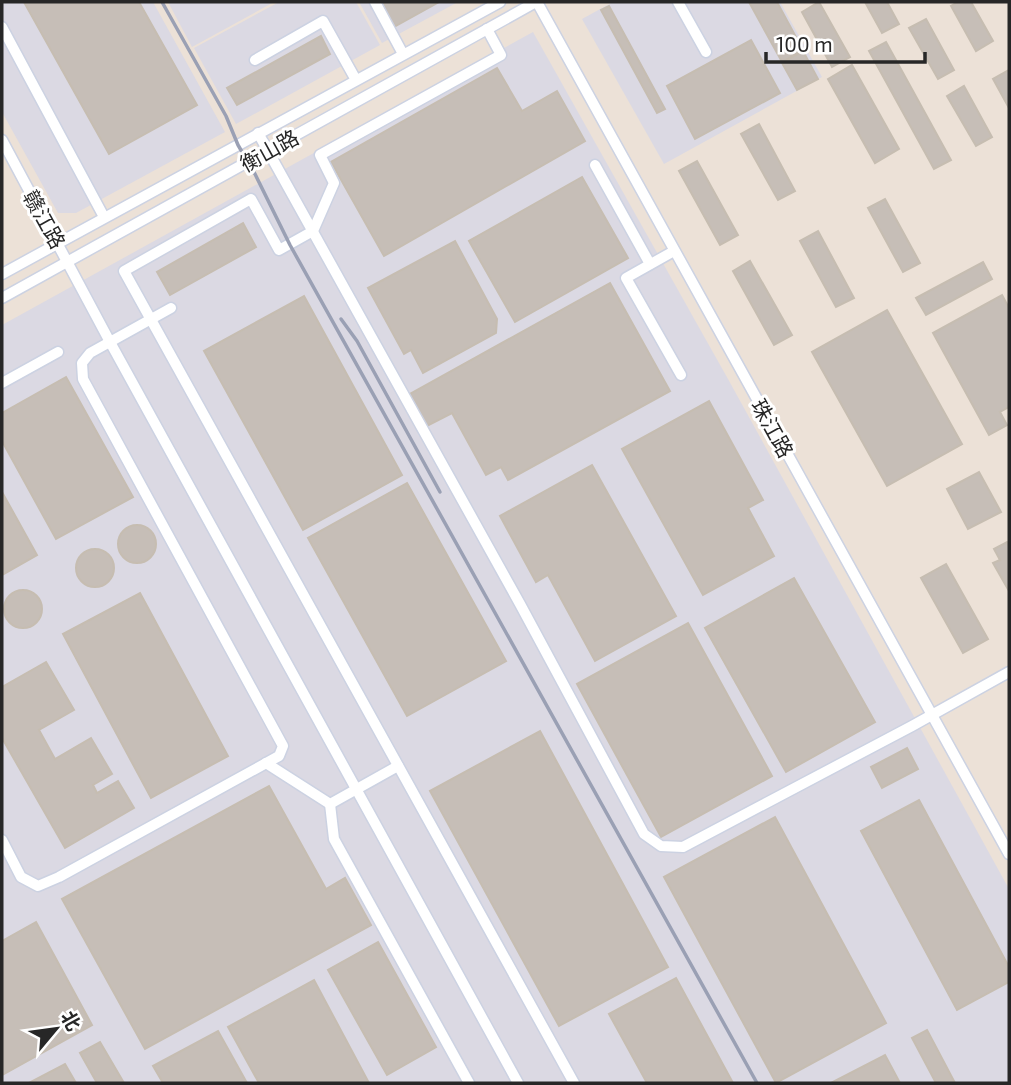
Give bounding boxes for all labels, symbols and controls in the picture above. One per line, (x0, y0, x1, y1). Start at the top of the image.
scale bar (766, 21, 925, 65)
text: 100 m (776, 31, 833, 56)
street label: 衡山路 (235, 124, 303, 176)
street label: 赣江路 (19, 185, 71, 253)
street label: 珠江路 (747, 394, 799, 462)
north arrow (21, 994, 91, 1064)
text: 北 (57, 1007, 86, 1034)

